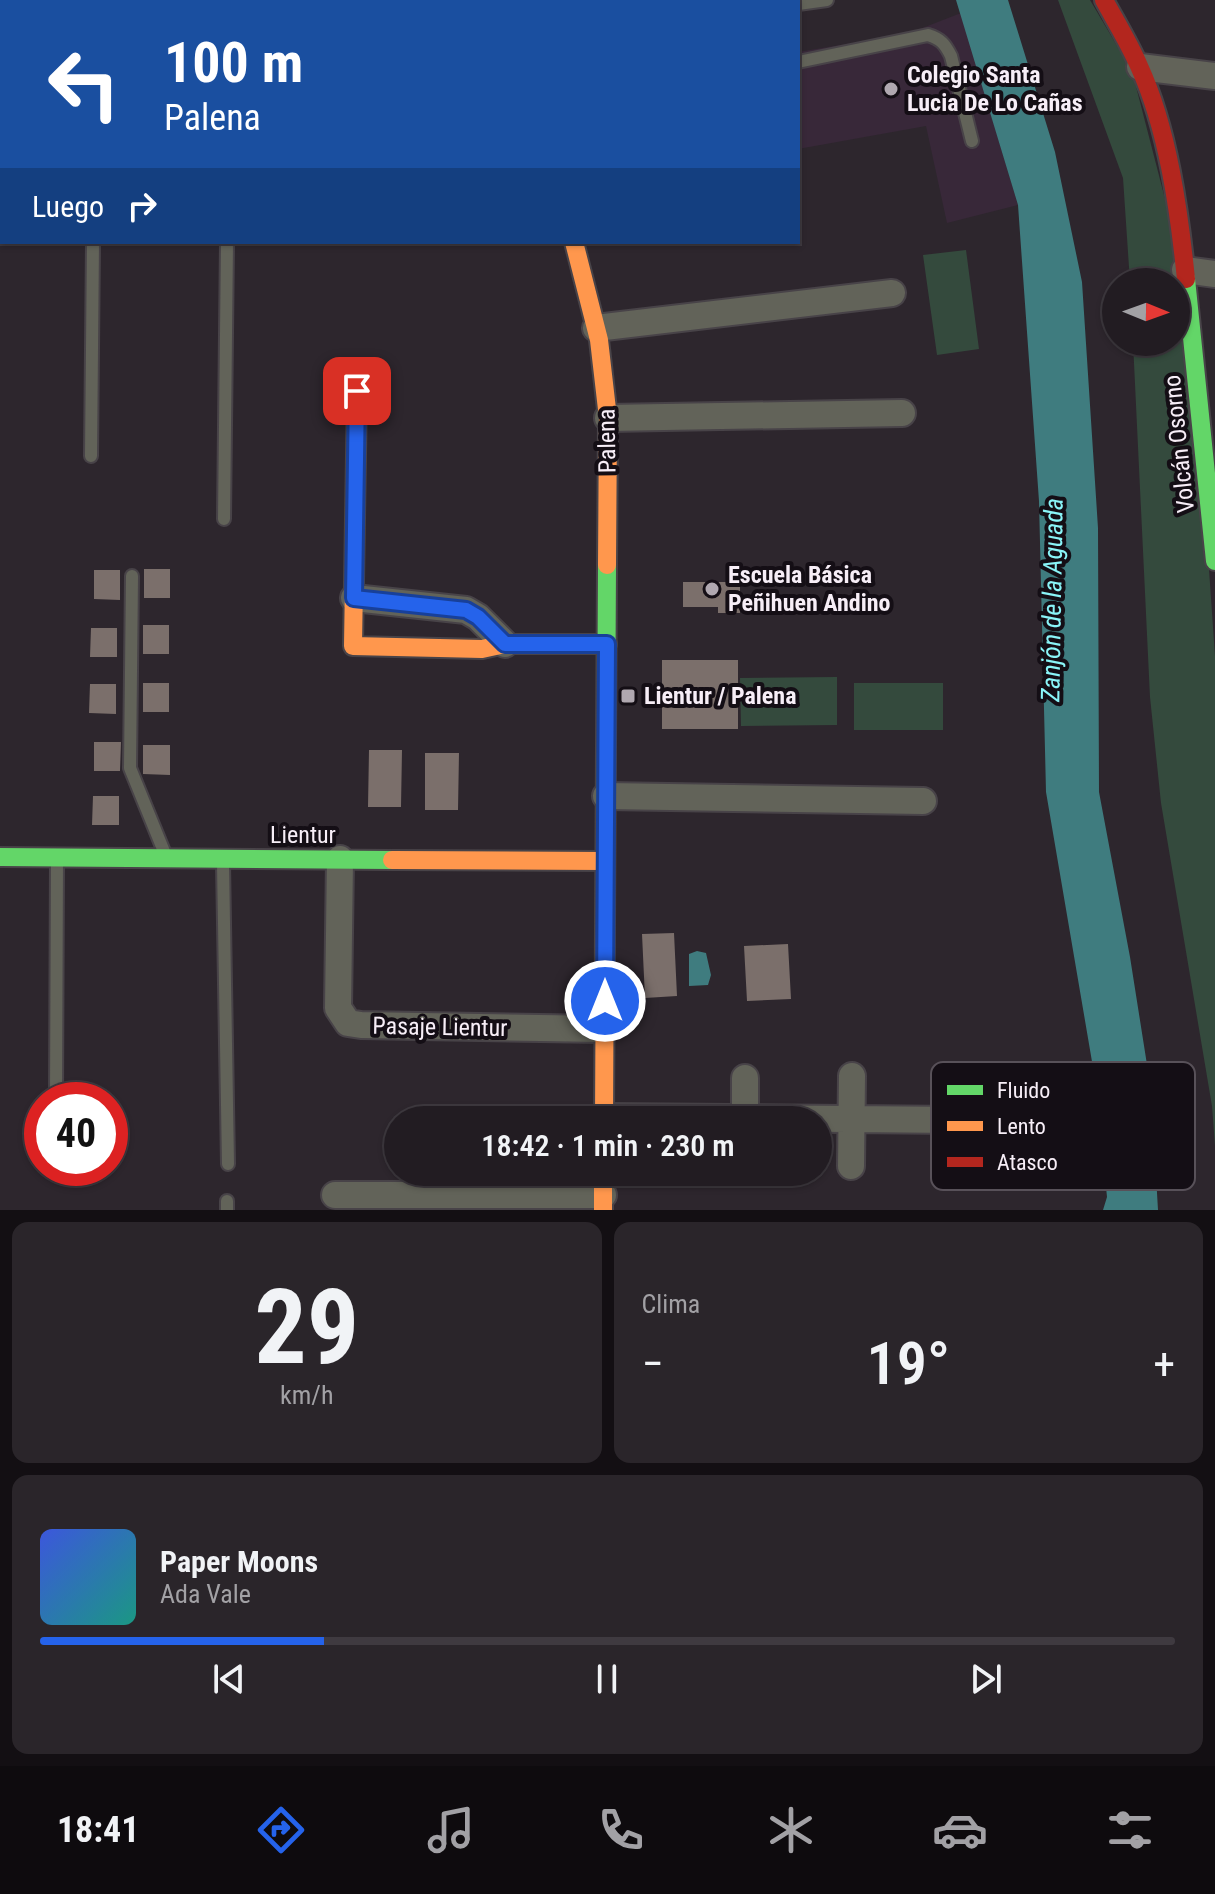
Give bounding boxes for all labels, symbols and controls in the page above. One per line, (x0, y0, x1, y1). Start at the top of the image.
text: 100 m (164, 30, 303, 96)
icon: left (32, 32, 136, 136)
place label: Colegio Santa Lucia De Lo Cañas (907, 61, 1083, 117)
marker: Colegio Santa Lucia De Lo Cañas (882, 80, 900, 98)
text: Palena (164, 97, 261, 139)
icon: right (120, 184, 164, 228)
text: Luego (32, 189, 104, 224)
north arrow (1102, 268, 1190, 356)
map controls (1102, 268, 1190, 356)
pin (323, 357, 391, 425)
icon: arrive (335, 369, 379, 413)
street label: Volcán Osorno (1158, 374, 1200, 514)
street label: Palena (592, 408, 622, 474)
water label: Zanjón de la Aguada (1035, 498, 1069, 703)
place label: Escuela Básica Peñihuen Andino (728, 561, 891, 617)
marker: Escuela Básica Peñihuen Andino (703, 580, 721, 598)
place label: Lientur / Palena (644, 682, 796, 710)
marker: Lientur / Palena (619, 687, 637, 705)
street label: Lientur (270, 821, 336, 849)
position arrow (563, 959, 647, 1043)
street label: Pasaje Lientur (372, 1012, 508, 1042)
legend (931, 1062, 1195, 1190)
text: Fluido (997, 1078, 1050, 1103)
speed limit sign: 40 (24, 1082, 128, 1186)
text: Lento (997, 1114, 1046, 1139)
text: 18:42 · 1 min · 230 m (481, 1128, 735, 1163)
text: Atasco (997, 1150, 1058, 1175)
text: 29 (254, 1267, 359, 1388)
text: Clima (642, 1289, 700, 1319)
text: 19° (867, 1328, 950, 1399)
text: − (642, 1338, 664, 1390)
text: + (1153, 1338, 1175, 1390)
text: km/h (280, 1380, 334, 1410)
text: Paper Moons (160, 1544, 318, 1579)
text: Ada Vale (160, 1579, 251, 1609)
icon: previous (207, 1657, 251, 1701)
icon: pause (585, 1657, 629, 1701)
icon: next (964, 1657, 1008, 1701)
icon: directions (253, 1802, 309, 1858)
icon: music (423, 1802, 479, 1858)
icon: phone (593, 1802, 649, 1858)
icon: climate (763, 1802, 819, 1858)
icon: car (932, 1802, 988, 1858)
icon: filters (1102, 1802, 1158, 1858)
text: 18:41 (57, 1809, 140, 1851)

